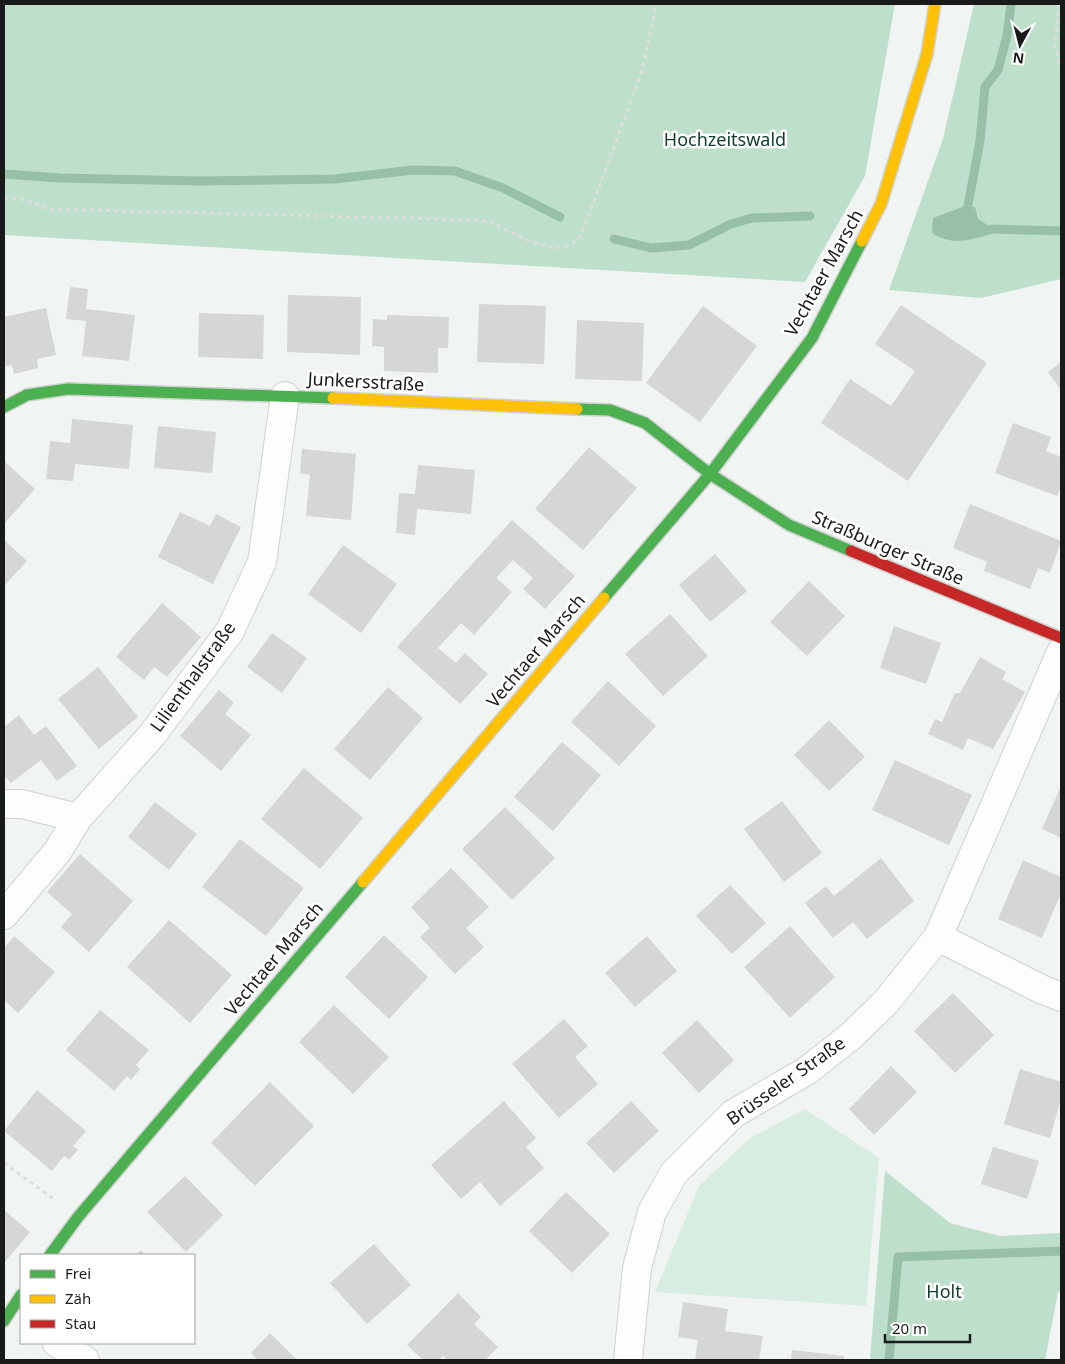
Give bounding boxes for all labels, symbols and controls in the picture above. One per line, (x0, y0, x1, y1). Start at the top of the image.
north arrow (995, 20, 1045, 70)
text: N (1012, 48, 1025, 69)
park label: Hochzeitswald (664, 127, 786, 151)
street label: Vechtaer Marsch (778, 205, 868, 340)
street label: Junkersstraße (305, 366, 425, 396)
street label: Straßburger Straße (809, 504, 968, 590)
street label: Vechtaer Marsch (481, 588, 590, 712)
street label: Lilienthalstraße (144, 616, 240, 736)
street label: Vechtaer Marsch (219, 896, 328, 1020)
street label: Brüsseler Straße (721, 1030, 850, 1130)
legend (20, 1254, 195, 1344)
text: Frei (65, 1263, 91, 1283)
park label: Holt (926, 1279, 962, 1303)
text: Zäh (65, 1288, 91, 1308)
scale bar (885, 1312, 970, 1344)
text: Stau (65, 1313, 96, 1333)
text: 20 m (892, 1318, 927, 1338)

